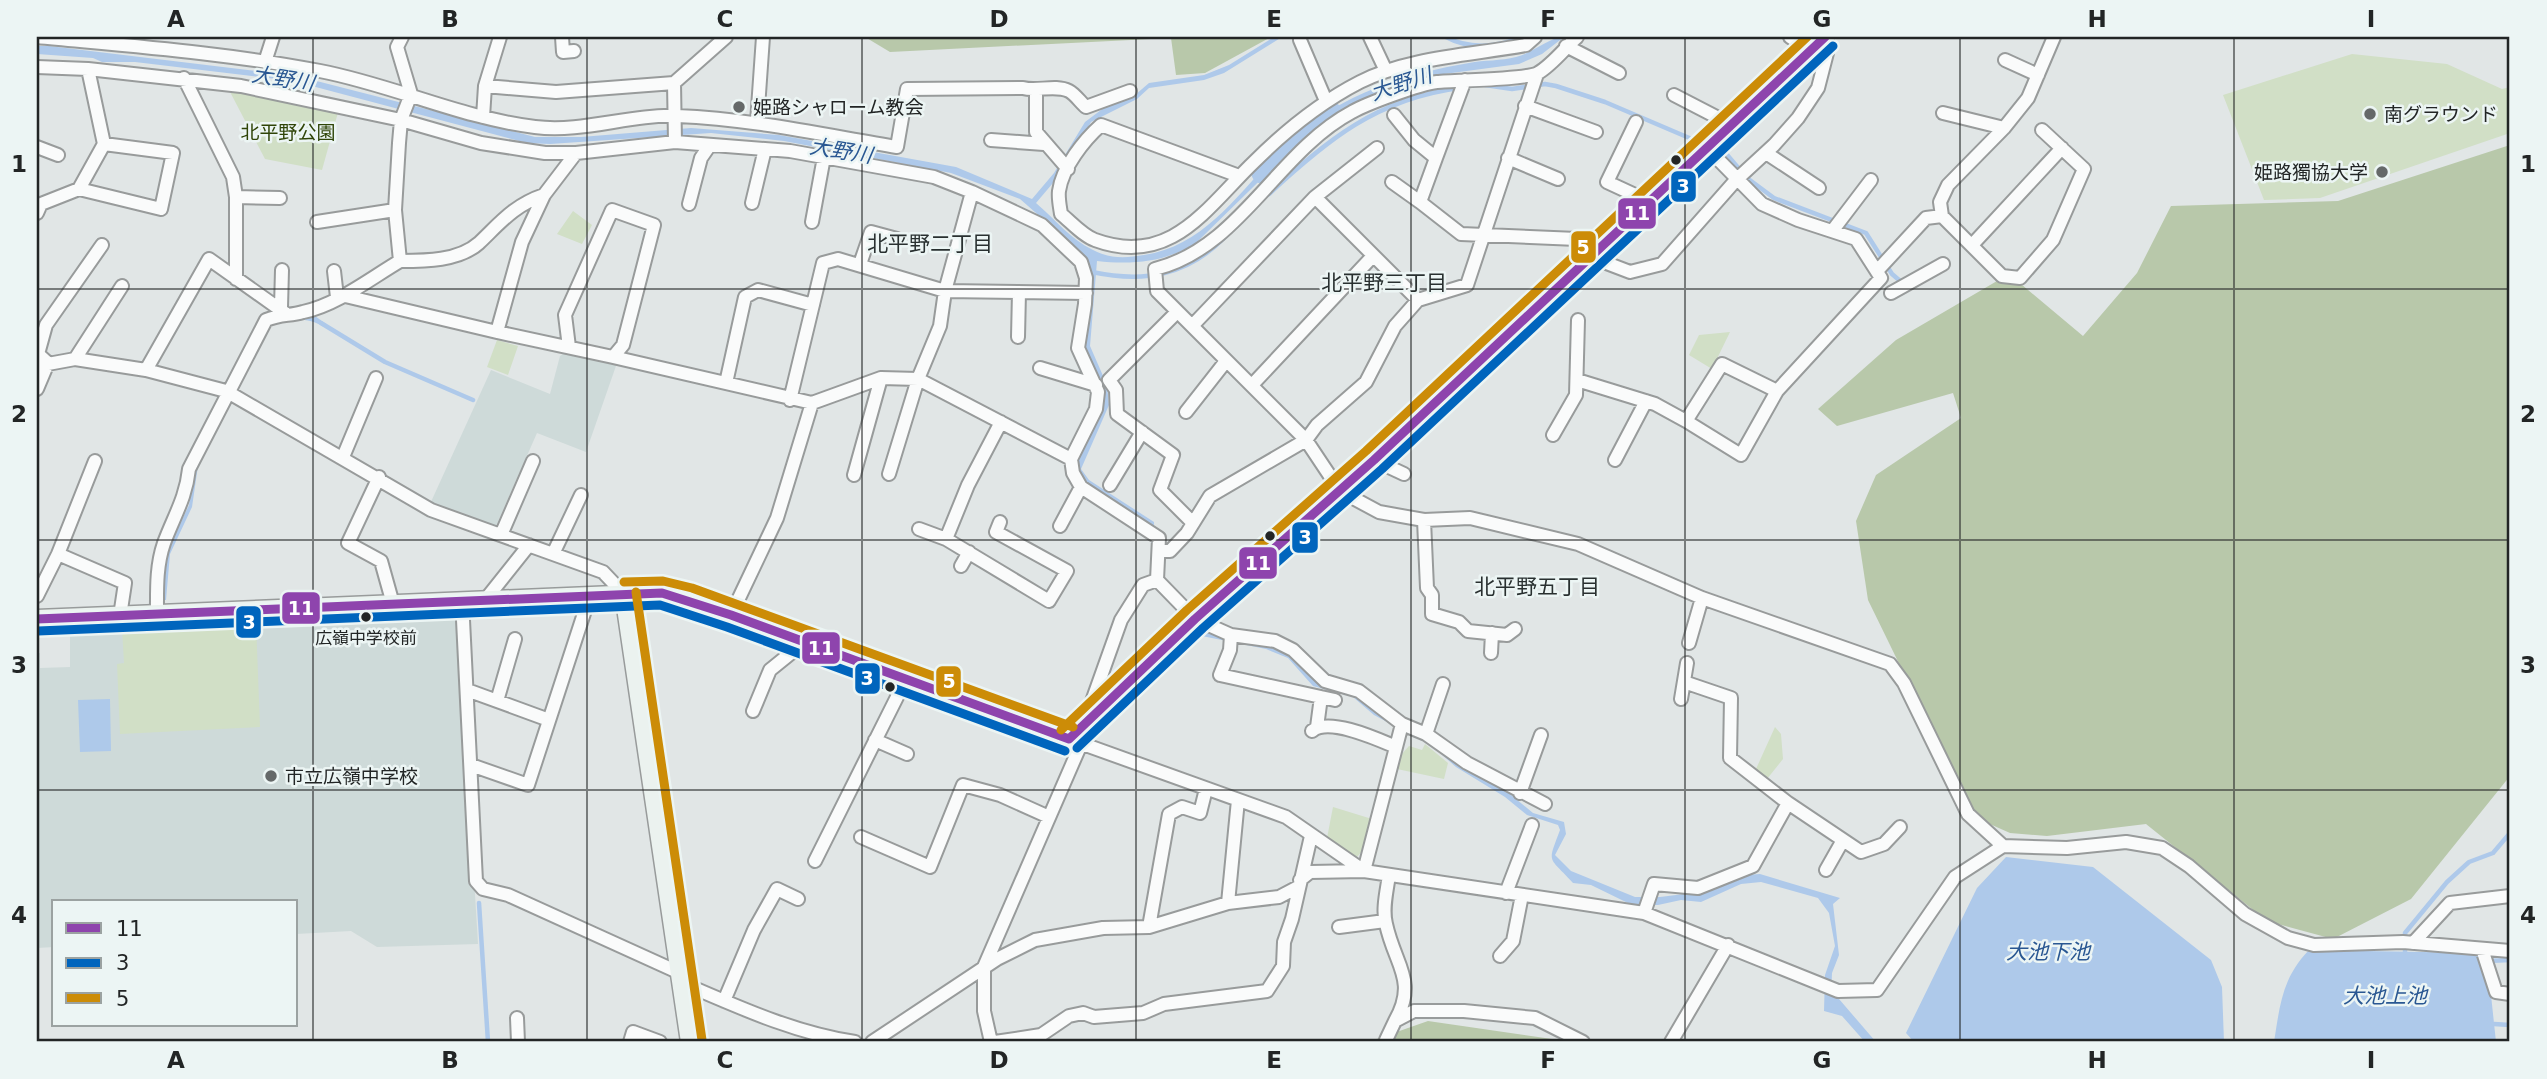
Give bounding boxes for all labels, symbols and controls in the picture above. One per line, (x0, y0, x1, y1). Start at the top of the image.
text: A (167, 6, 185, 32)
text: B (441, 6, 459, 32)
text: C (717, 6, 733, 32)
text: D (989, 6, 1009, 32)
text: E (1266, 6, 1282, 32)
text: F (1540, 6, 1556, 32)
text: G (1813, 6, 1831, 32)
text: H (2087, 6, 2107, 32)
text: I (2367, 6, 2375, 32)
water label: 大野川 (250, 62, 318, 96)
water label: 大野川 (1367, 62, 1437, 105)
place label: 姫路シャローム教会 (753, 96, 923, 118)
marker: 姫路シャローム教会 (731, 99, 747, 115)
place label: 南グラウンド (2384, 103, 2498, 125)
marker: 南グラウンド (2362, 106, 2378, 122)
park label: 北平野公園 (240, 121, 336, 143)
water label: 大野川 (808, 134, 876, 168)
text: 1 (11, 151, 27, 177)
text: 1 (2520, 151, 2536, 177)
unlabelled marker (1669, 153, 1683, 167)
place label: 姫路獨協大学 (2254, 161, 2368, 183)
marker: 姫路獨協大学 (2374, 164, 2390, 180)
line badge: 3 (1670, 170, 1697, 203)
text: 3 (1676, 175, 1690, 197)
line badge: 11 (1617, 197, 1657, 230)
text: 11 (1624, 202, 1650, 224)
line badge: 5 (1570, 230, 1597, 264)
district label: 北平野二丁目 (867, 232, 993, 256)
text: 5 (1576, 236, 1590, 258)
district label: 北平野三丁目 (1321, 271, 1447, 295)
text: 2 (11, 401, 27, 427)
text: 2 (2520, 401, 2536, 427)
line badge: 3 (1291, 521, 1319, 554)
text: 3 (1298, 526, 1312, 548)
unlabelled marker (1263, 529, 1277, 543)
line badge: 11 (1238, 546, 1278, 580)
text: 11 (1245, 552, 1271, 574)
district label: 北平野五丁目 (1474, 575, 1600, 599)
line badge: 11 (281, 591, 321, 625)
text: 11 (288, 597, 314, 619)
line badge: 3 (235, 605, 262, 639)
marker: 広嶺中学校前 (359, 610, 373, 624)
text: 3 (242, 611, 256, 633)
place label: 広嶺中学校前 (315, 628, 417, 648)
line badge: 11 (801, 631, 841, 665)
text: 11 (808, 637, 834, 659)
text: 3 (11, 652, 27, 678)
text: 3 (2520, 652, 2536, 678)
line badge: 3 (854, 662, 881, 695)
line badge: 5 (935, 665, 962, 698)
text: 3 (860, 667, 874, 689)
text: 5 (942, 670, 956, 692)
unlabelled marker (883, 680, 897, 694)
place label: 市立広嶺中学校 (285, 765, 418, 787)
marker: 市立広嶺中学校 (263, 768, 279, 784)
legend (52, 900, 298, 1026)
text: 4 (11, 902, 27, 928)
text: 4 (2520, 902, 2536, 928)
text: 11 (116, 917, 143, 941)
water label: 大池下池 (2006, 940, 2092, 964)
text: 3 (116, 951, 129, 975)
water label: 大池上池 (2343, 984, 2429, 1008)
text: 5 (116, 987, 129, 1011)
text: A (167, 1047, 185, 1073)
text: B (441, 1047, 459, 1073)
text: C (717, 1047, 733, 1073)
text: D (989, 1047, 1009, 1073)
text: E (1266, 1047, 1282, 1073)
text: F (1540, 1047, 1556, 1073)
text: G (1813, 1047, 1831, 1073)
text: H (2087, 1047, 2107, 1073)
text: I (2367, 1047, 2375, 1073)

